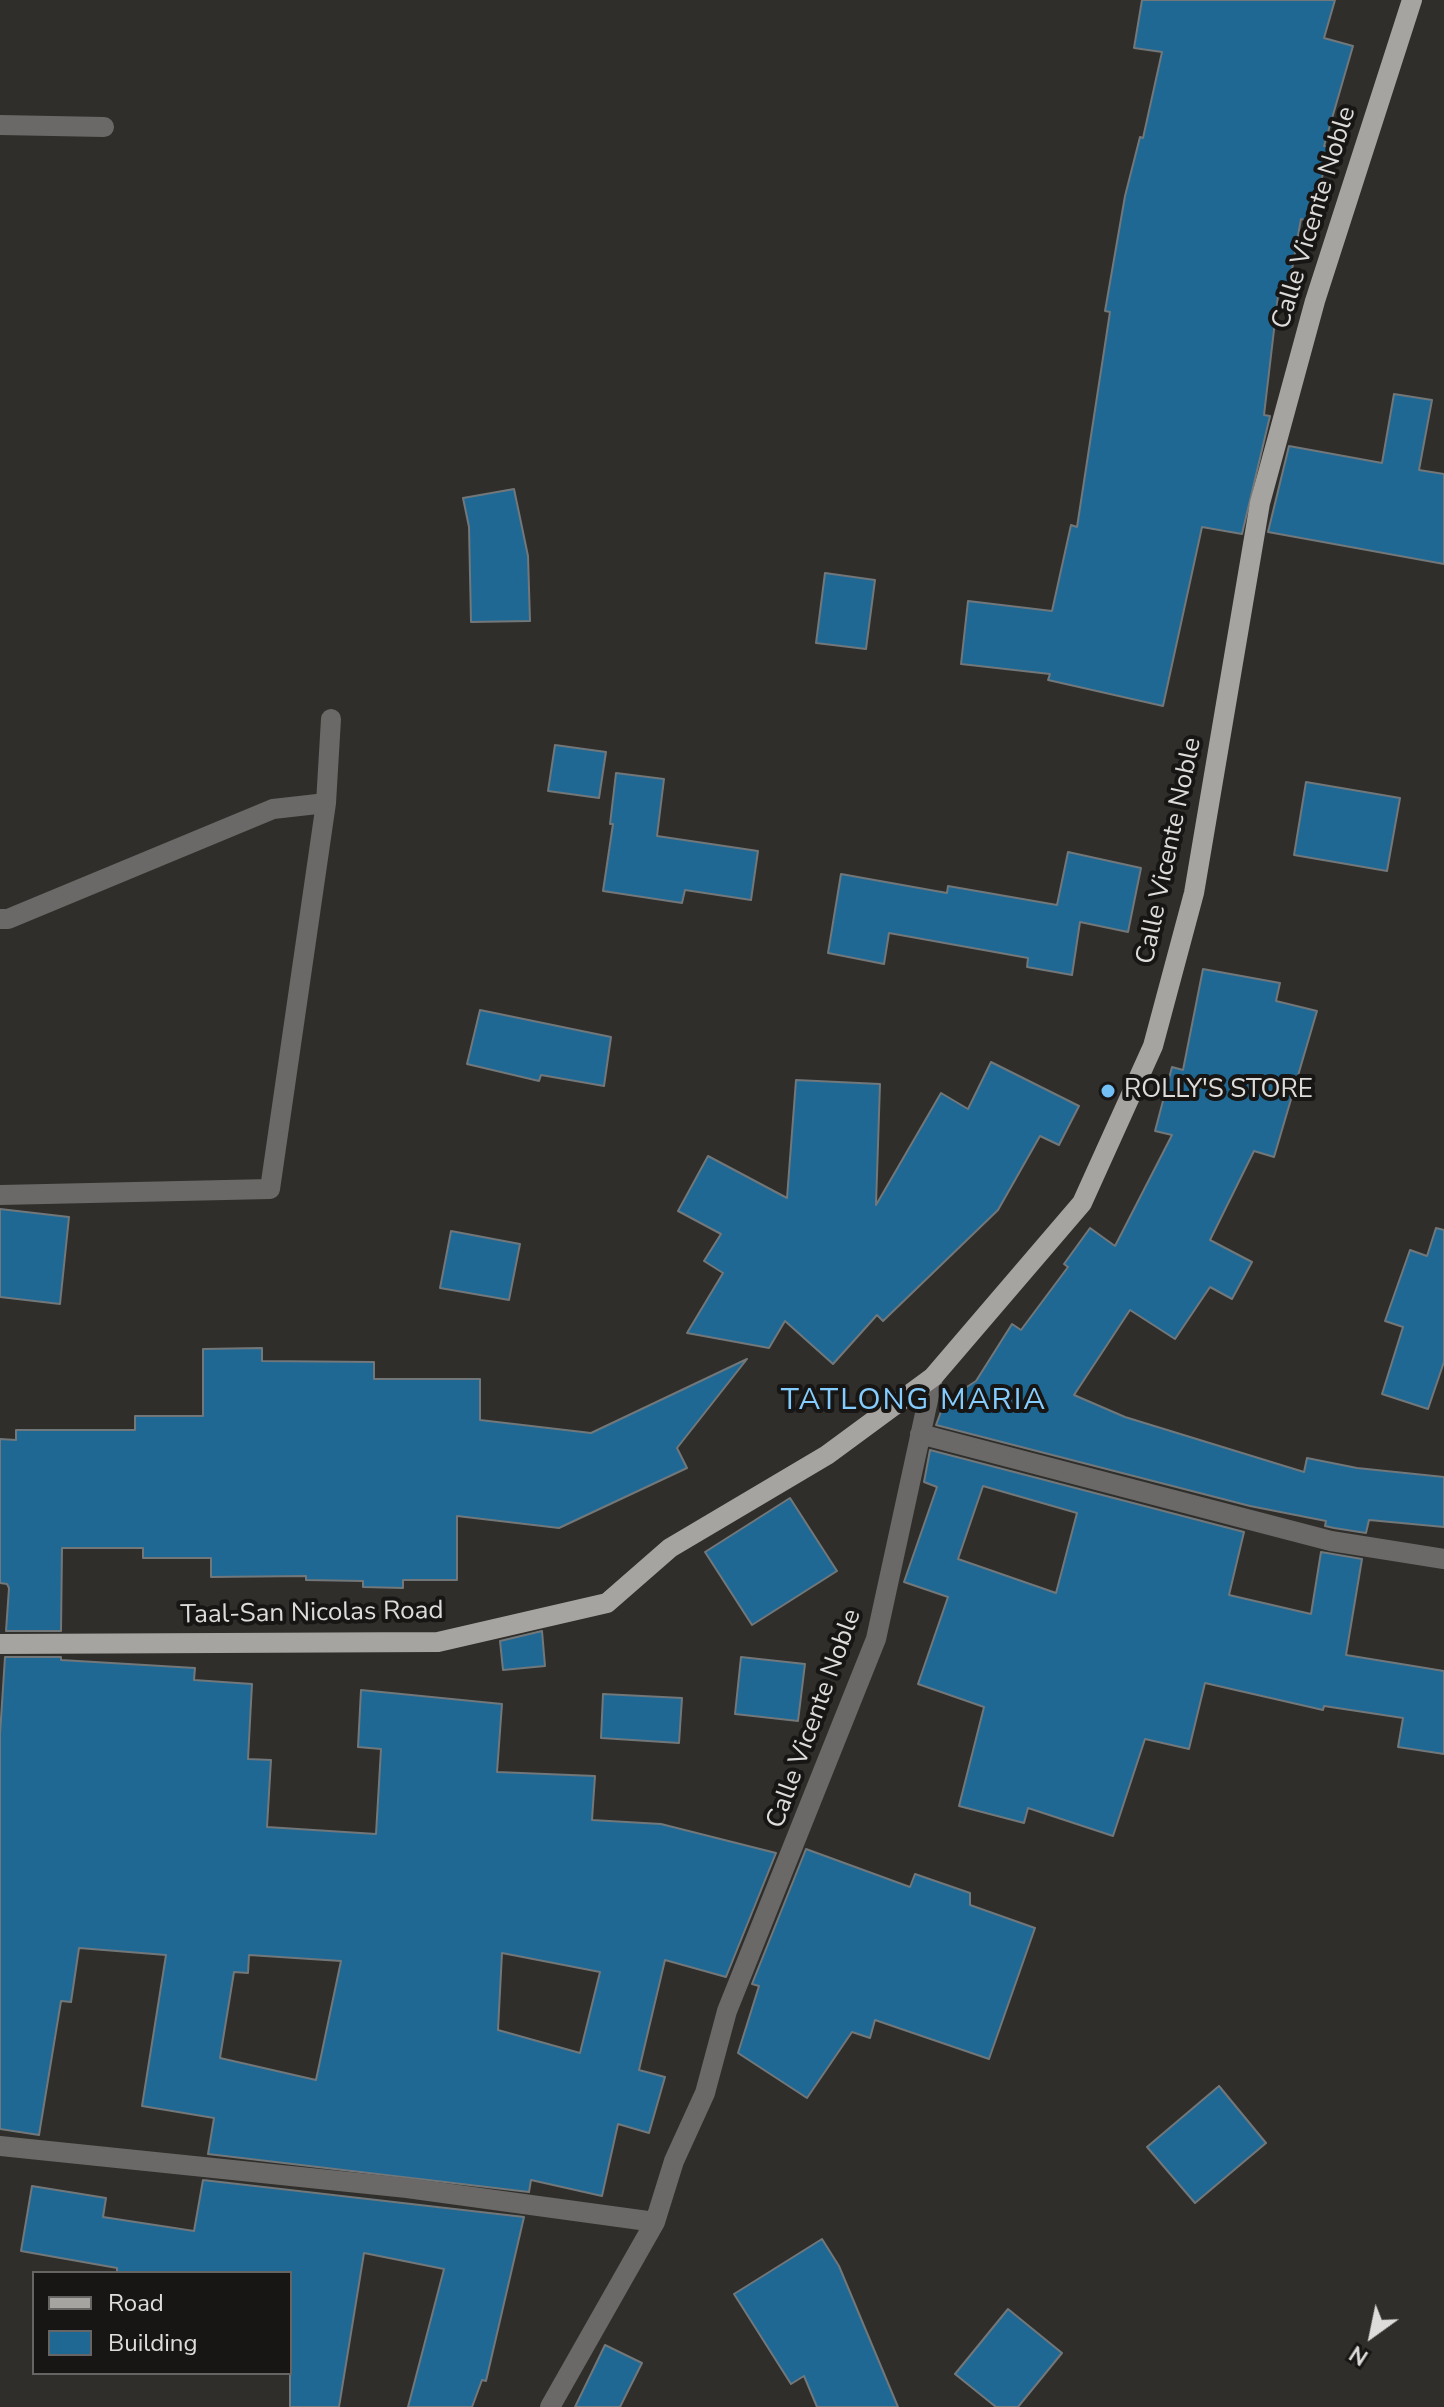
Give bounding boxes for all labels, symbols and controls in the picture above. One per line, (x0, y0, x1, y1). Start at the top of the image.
street label: Calle Vicente Noble (1266, 103, 1364, 333)
street label: Calle Vicente Noble (1131, 735, 1209, 967)
place label: ROLLY'S STORE (1124, 1075, 1313, 1107)
marker: ROLLY'S STORE (1099, 1082, 1117, 1100)
district label: TATLONG MARIA (781, 1384, 1047, 1420)
street label: Taal-San Nicolas Road (180, 1596, 444, 1632)
street label: Calle Vicente Noble (761, 1605, 869, 1833)
legend (32, 2271, 292, 2375)
text: Road (108, 2287, 164, 2319)
north arrow (1332, 2295, 1412, 2375)
text: Building (108, 2327, 198, 2359)
text: N (1344, 2338, 1374, 2372)

